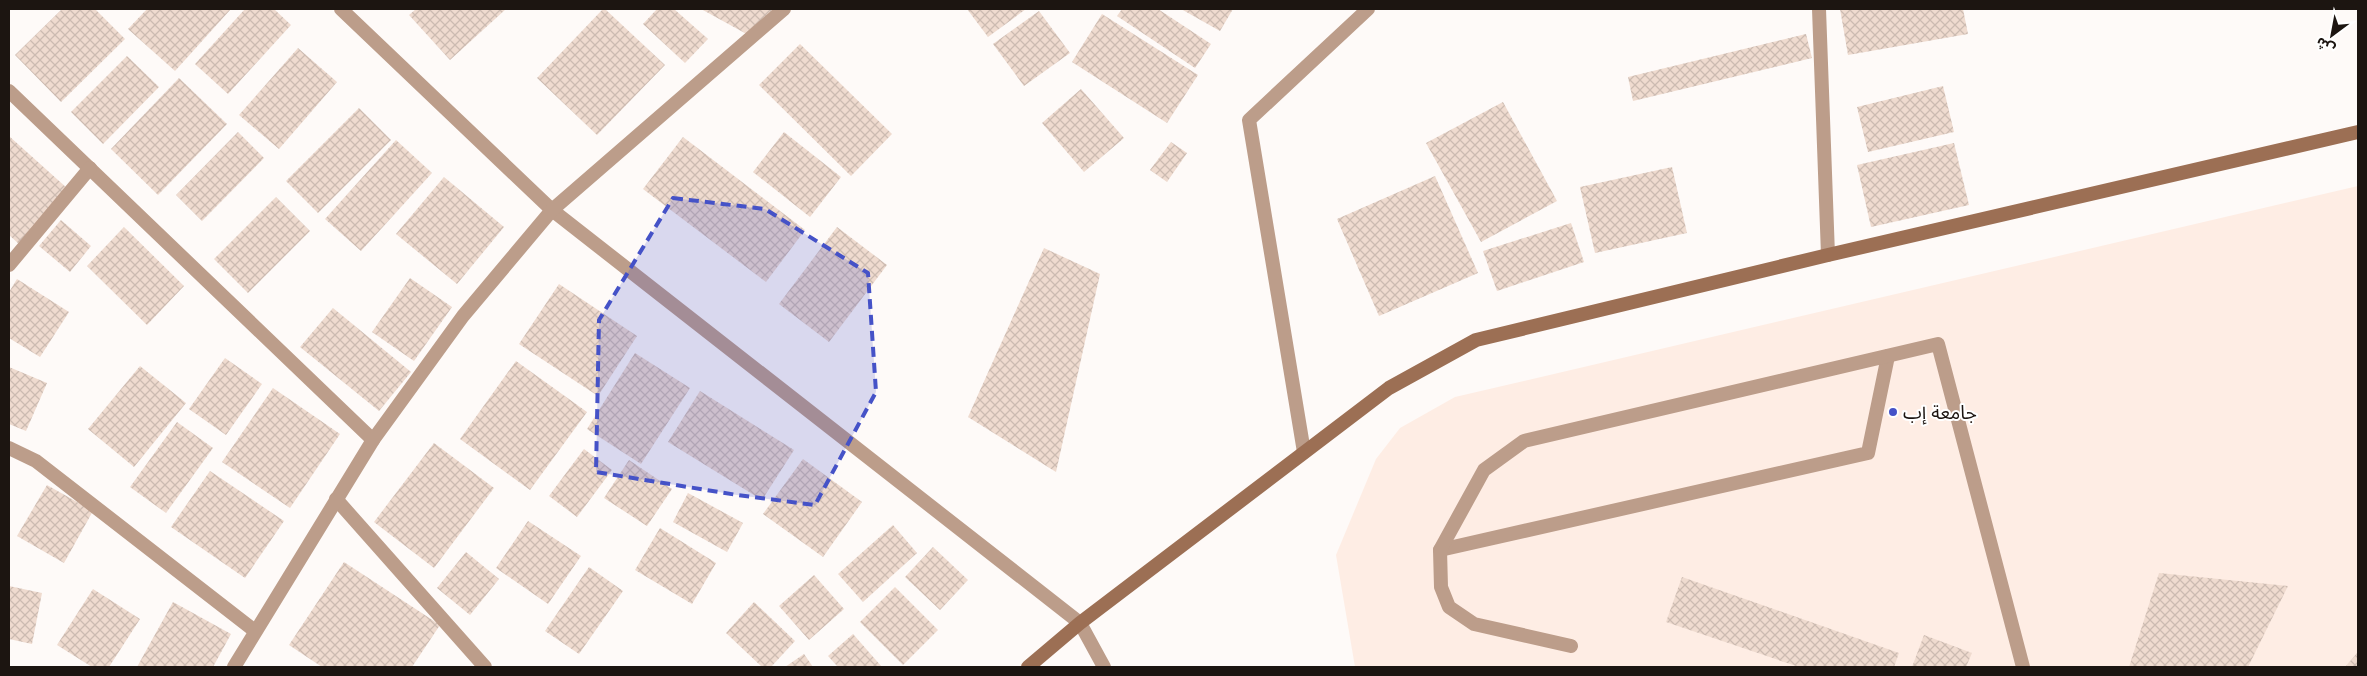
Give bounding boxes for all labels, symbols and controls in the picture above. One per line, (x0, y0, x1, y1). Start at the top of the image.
north arrow (2307, 10, 2357, 60)
text: ش (2312, 33, 2338, 59)
place label: جامعة إب (1903, 400, 1977, 425)
marker: جامعة إب (1887, 406, 1899, 418)

